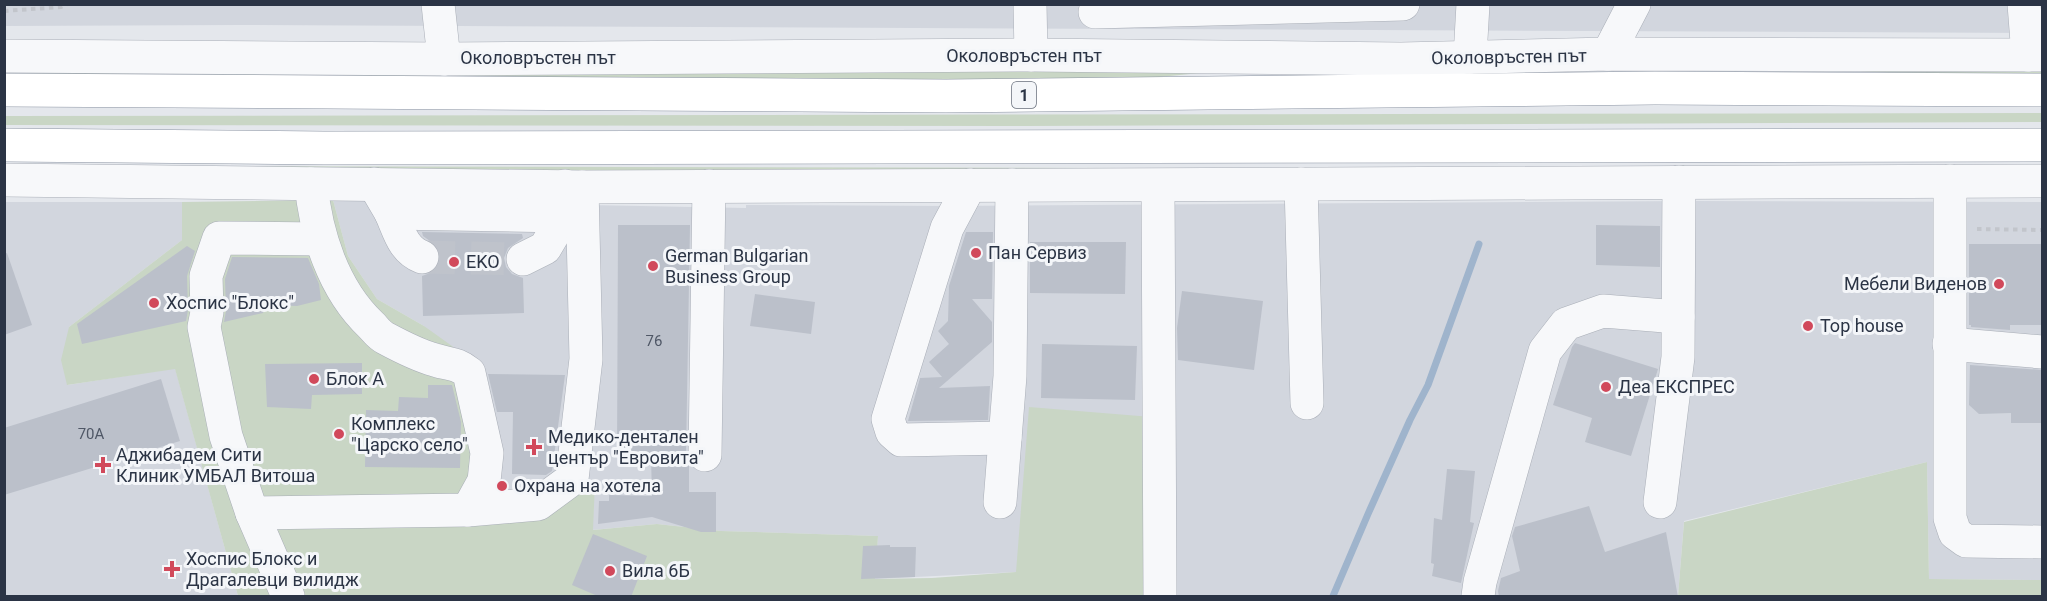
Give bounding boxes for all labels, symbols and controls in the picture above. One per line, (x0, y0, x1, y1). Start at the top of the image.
street label: Околовръстен път (946, 45, 1102, 66)
street label: Околовръстен път (1431, 45, 1587, 68)
street label: Околовръстен път (460, 47, 616, 68)
road number: 1 (1012, 82, 1036, 108)
place label: Пан Сервиз (988, 242, 1087, 263)
place label: German Bulgarian Business Group (665, 245, 809, 287)
marker: Пан Сервиз (969, 246, 983, 260)
place label: EKO (466, 251, 500, 272)
marker: EKO (447, 255, 461, 269)
marker: German Bulgarian Business Group (646, 259, 660, 273)
place label: Мебели Виденов (1844, 273, 1987, 294)
marker: Мебели Виденов (1992, 277, 2006, 291)
place label: Хоспис "Блокс" (166, 292, 294, 313)
marker: Хоспис "Блокс" (147, 296, 161, 310)
place label: Top house (1820, 315, 1904, 336)
marker: Top house (1801, 319, 1815, 333)
house number: 76 (646, 332, 662, 350)
place label: Блок А (326, 368, 384, 389)
marker: Блок А (307, 372, 321, 386)
place label: Деа ЕКСПРЕС (1618, 376, 1735, 397)
marker: Деа ЕКСПРЕС (1599, 380, 1613, 394)
place label: Комплекс "Царско село" (351, 413, 468, 455)
house number: 70А (78, 425, 105, 443)
place label: Медико-дентален център "Евровита" (548, 426, 704, 468)
marker: Комплекс "Царско село" (332, 427, 346, 441)
marker: Медико-дентален център "Евровита" (525, 438, 543, 456)
place label: Аджибадем Сити Клиник УМБАЛ Витоша (116, 444, 315, 486)
marker: Аджибадем Сити Клиник УМБАЛ Витоша (94, 456, 112, 474)
place label: Охрана на хотела (514, 475, 661, 496)
marker: Охрана на хотела (495, 479, 509, 493)
place label: Хоспис Блокс и Драгалевци вилидж (186, 548, 359, 590)
marker: Хоспис Блокс и Драгалевци вилидж (163, 560, 181, 578)
place label: Вила 6Б (622, 560, 690, 581)
marker: Вила 6Б (603, 564, 617, 578)

